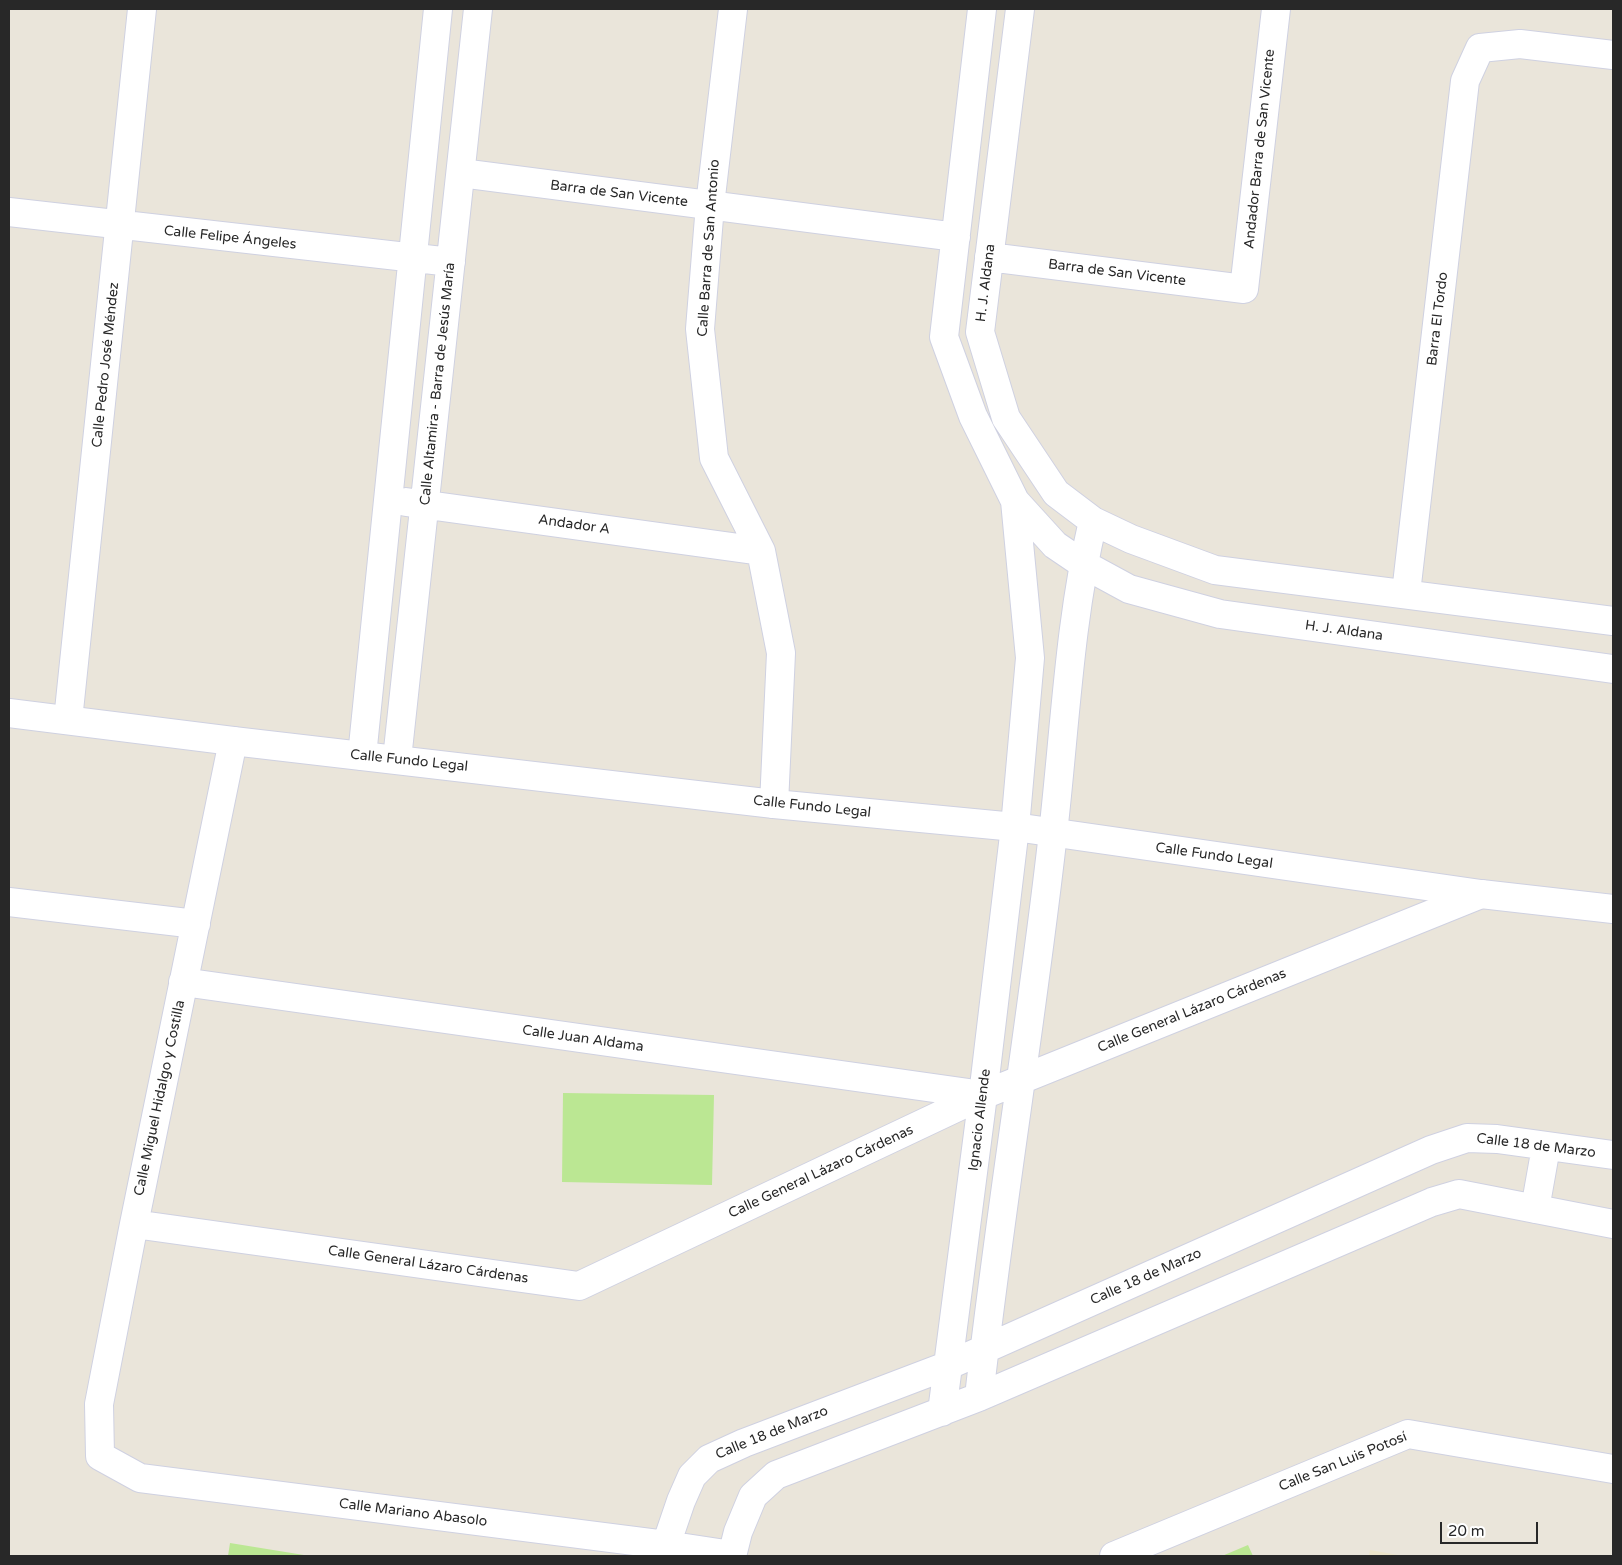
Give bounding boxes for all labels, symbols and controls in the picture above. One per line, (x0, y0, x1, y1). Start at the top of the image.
street label: Andador Barra de San Vicente (1241, 48, 1279, 250)
street label: Calle Barra de San Antonio (694, 159, 724, 337)
street label: Barra de San Vicente (549, 177, 689, 211)
street label: Calle Felipe Ángeles (163, 223, 297, 253)
street label: H. J. Aldana (973, 243, 999, 323)
street label: Barra de San Vicente (1047, 256, 1187, 290)
street label: Calle Altamira - Barra de Jesús María (417, 262, 459, 506)
street label: Barra El Tordo (1424, 271, 1452, 367)
street label: Calle Pedro José Méndez (89, 281, 123, 449)
street label: Andador A (537, 512, 611, 538)
street label: H. J. Aldana (1304, 617, 1384, 645)
street label: Calle Fundo Legal (349, 746, 469, 776)
street label: Calle Fundo Legal (752, 792, 872, 822)
street label: Calle Fundo Legal (1154, 839, 1274, 873)
street label: Calle General Lázaro Cárdenas (1095, 965, 1289, 1057)
street label: Calle Miguel Hidalgo y Costilla (131, 998, 189, 1198)
street label: Calle Juan Aldama (521, 1022, 645, 1056)
street label: Ignacio Allende (965, 1068, 995, 1172)
street label: Calle General Lázaro Cárdenas (726, 1122, 916, 1222)
street label: Calle 18 de Marzo (1475, 1130, 1597, 1162)
street label: Calle General Lázaro Cárdenas (327, 1243, 529, 1287)
street label: Calle 18 de Marzo (1088, 1245, 1204, 1309)
street label: Calle 18 de Marzo (713, 1403, 831, 1463)
street label: Calle San Luis Potosí (1276, 1429, 1410, 1495)
street label: Calle Mariano Abasolo (338, 1496, 488, 1530)
scale bar (1442, 1512, 1540, 1544)
text: 20 m (1448, 1522, 1485, 1540)

